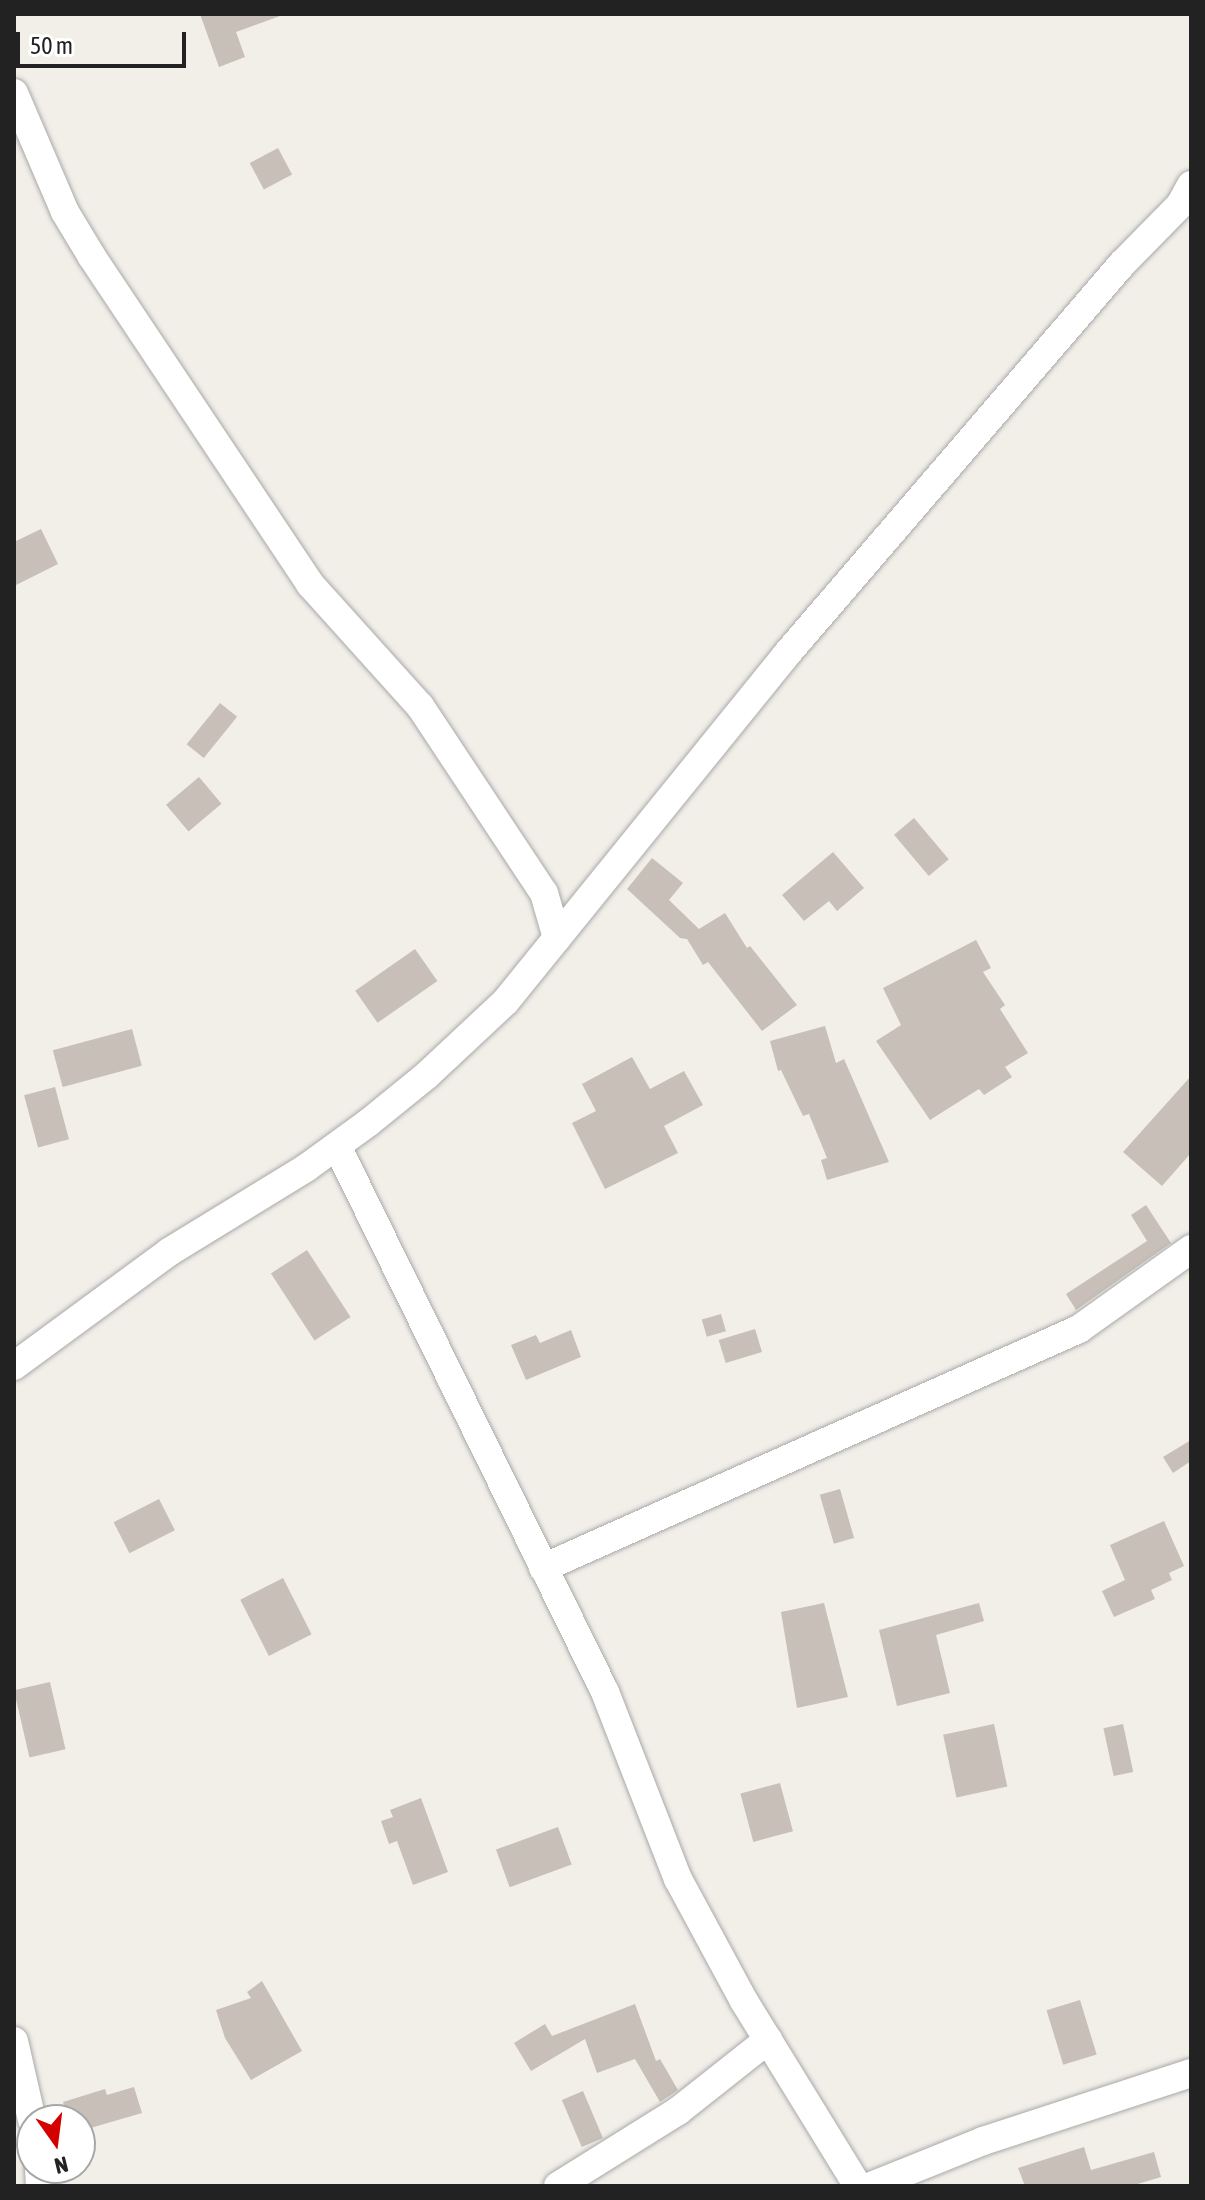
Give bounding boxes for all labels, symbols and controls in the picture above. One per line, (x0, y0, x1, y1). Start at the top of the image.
scale bar (20, 16, 190, 66)
text: 50 m (30, 32, 73, 59)
north arrow (16, 2104, 96, 2184)
text: N (52, 2151, 71, 2180)

